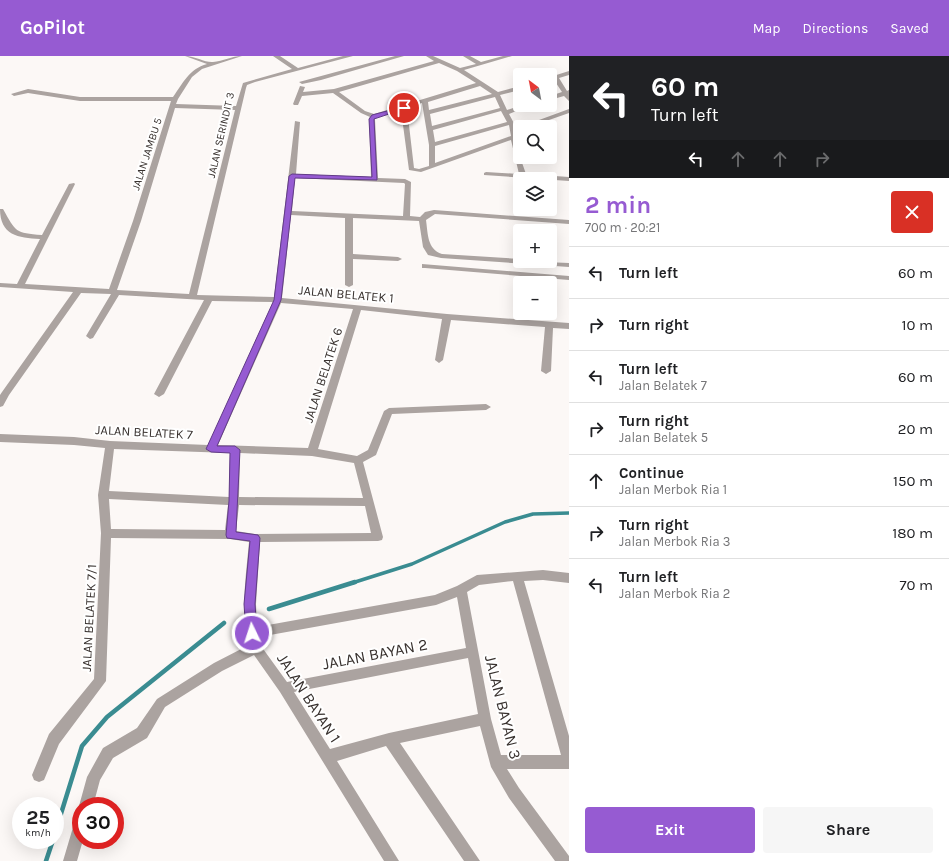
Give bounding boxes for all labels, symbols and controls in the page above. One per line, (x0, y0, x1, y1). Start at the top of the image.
text: GoPilot (20, 17, 85, 39)
text: Map (753, 20, 781, 37)
text: Directions (803, 20, 868, 37)
text: Saved (890, 20, 929, 37)
north arrow (513, 68, 557, 112)
map controls (513, 68, 557, 320)
text: 60 m (651, 70, 719, 103)
icon: left (585, 72, 637, 124)
street label: JALAN SERINDIT 3 (205, 91, 237, 179)
pin (387, 91, 421, 125)
icon: arrive (393, 97, 415, 119)
text: Turn left (651, 104, 719, 126)
street label: JALAN JAMBU 5 (129, 116, 165, 192)
button: search (513, 120, 557, 164)
icon: left (685, 148, 707, 170)
icon: ahead (727, 148, 749, 170)
icon: ahead (769, 148, 791, 170)
icon: right (811, 148, 833, 170)
button: layers (513, 172, 557, 216)
text: 2 min (585, 191, 651, 219)
button: close (891, 191, 933, 233)
text: 700 m · 20:21 (585, 220, 660, 235)
button: + (513, 224, 557, 268)
icon: left (585, 262, 607, 284)
text: Turn left (619, 264, 678, 282)
text: 60 m (898, 264, 933, 282)
button: − (513, 276, 557, 320)
street label: JALAN BELATEK 1 (298, 282, 394, 306)
icon: right (585, 314, 607, 336)
text: Turn right (619, 316, 689, 334)
text: 10 m (902, 316, 933, 334)
street label: JALAN BELATEK 6 (301, 326, 345, 424)
text: Turn left (619, 360, 678, 378)
icon: left (585, 366, 607, 388)
text: 60 m (898, 368, 933, 386)
text: Jalan Belatek 7 (619, 378, 707, 393)
text: Turn right (619, 412, 689, 430)
icon: right (585, 418, 607, 440)
text: 20 m (898, 420, 933, 438)
street label: JALAN BELATEK 7 (95, 422, 193, 442)
text: Jalan Belatek 5 (619, 430, 708, 445)
text: Continue (619, 464, 684, 482)
icon: ahead (585, 470, 607, 492)
text: 150 m (893, 472, 933, 490)
text: Jalan Merbok Ria 1 (619, 482, 727, 497)
text: Turn right (619, 516, 689, 534)
icon: right (585, 522, 607, 544)
text: 180 m (892, 524, 933, 542)
text: Jalan Merbok Ria 3 (619, 534, 731, 549)
street label: JALAN BELATEK 7/1 (79, 564, 99, 672)
text: Turn left (619, 568, 678, 586)
icon: left (585, 574, 607, 596)
text: 70 m (899, 576, 933, 594)
text: Jalan Merbok Ria 2 (619, 586, 730, 601)
position arrow (231, 612, 273, 654)
street label: JALAN BAYAN 2 (321, 634, 429, 674)
street label: JALAN BAYAN 1 (273, 650, 345, 746)
street label: JALAN BAYAN 3 (481, 653, 525, 761)
speed limit sign: 30 (72, 797, 124, 849)
text: 25 (26, 806, 50, 829)
button: Exit (585, 807, 755, 853)
button: Share (763, 807, 933, 853)
text: km/h (25, 827, 51, 839)

